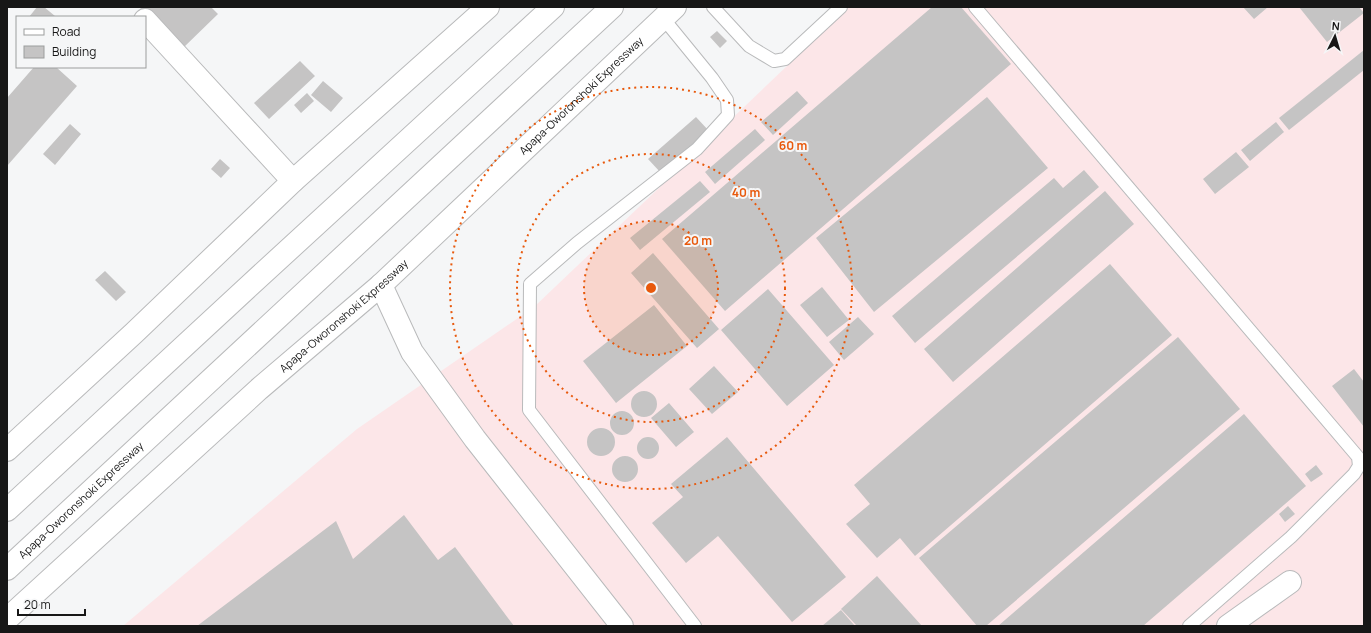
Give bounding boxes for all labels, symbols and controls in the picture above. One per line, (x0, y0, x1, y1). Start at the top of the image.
legend (16, 16, 146, 68)
north arrow (1315, 16, 1355, 56)
text: N (1331, 18, 1341, 33)
text: Road (52, 23, 80, 40)
street label: Apapa-Oworonshoki Expressway (516, 33, 646, 158)
text: Building (52, 43, 96, 60)
text: 60 m (779, 137, 807, 154)
text: 40 m (732, 184, 760, 201)
text: 20 m (684, 232, 712, 249)
street label: Apapa-Oworonshoki Expressway (276, 255, 411, 375)
centre of rings (644, 281, 658, 295)
street label: Apapa-Oworonshoki Expressway (15, 438, 147, 562)
scale bar (18, 591, 85, 617)
text: 20 m (24, 596, 51, 613)

